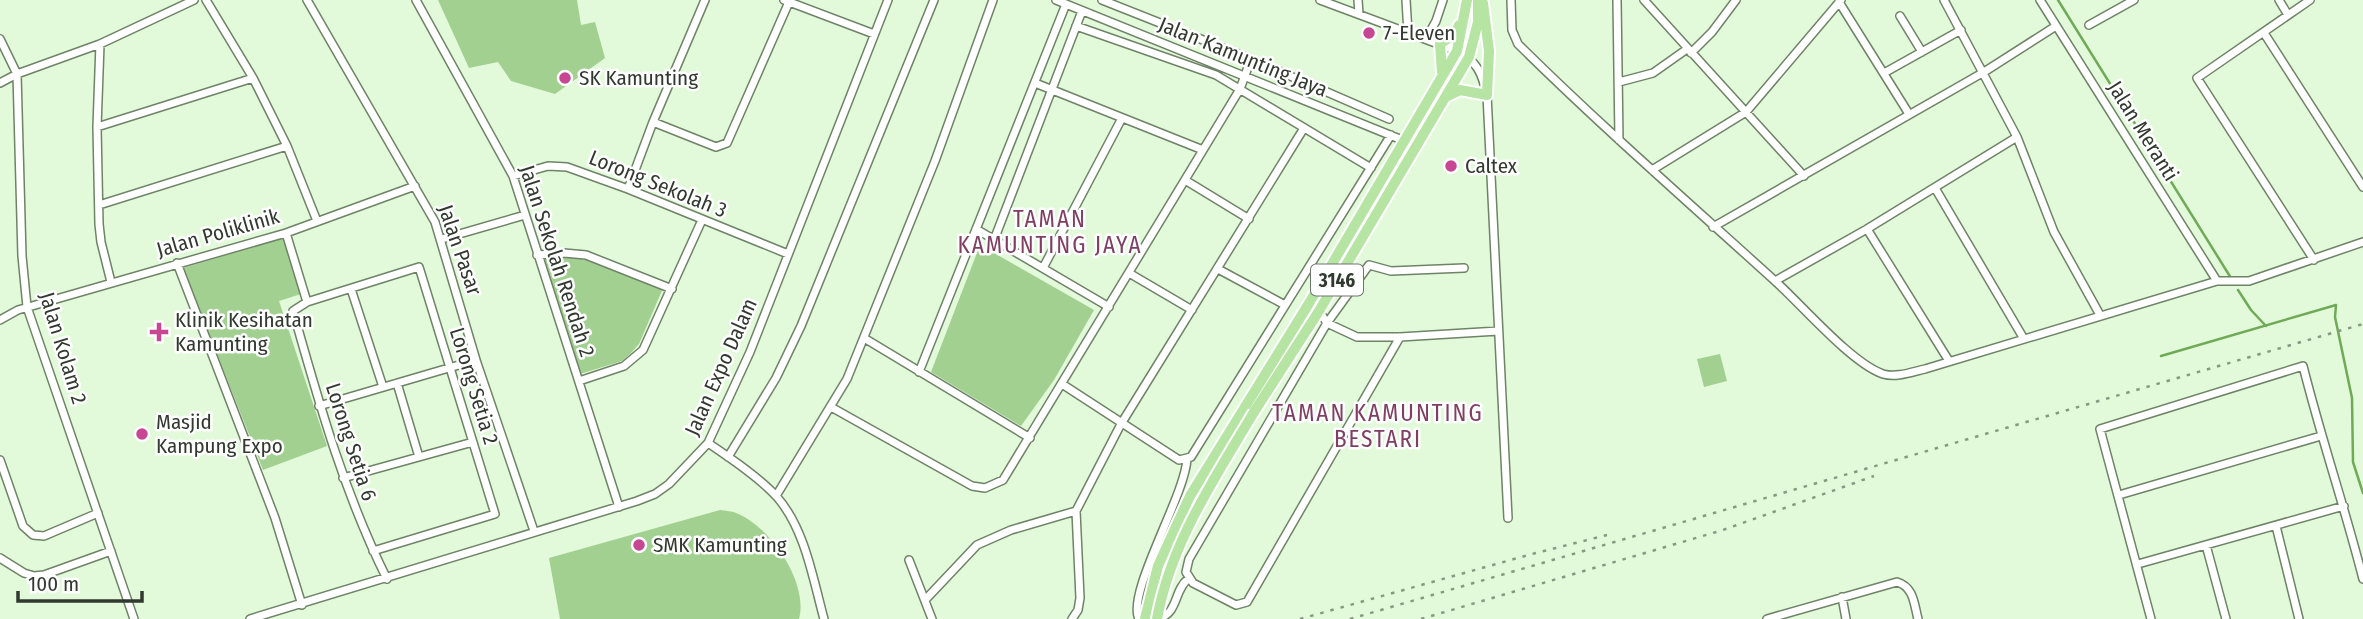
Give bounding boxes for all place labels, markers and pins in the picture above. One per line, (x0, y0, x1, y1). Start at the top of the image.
place label: 7-Eleven (1383, 20, 1455, 46)
marker: 7-Eleven (1361, 25, 1377, 41)
place label: SK Kamunting (579, 65, 698, 91)
marker: SK Kamunting (557, 70, 573, 86)
place label: Caltex (1465, 153, 1518, 179)
marker: Caltex (1443, 158, 1459, 174)
place label: Klinik Kesihatan Kamunting (175, 307, 313, 357)
marker: Klinik Kesihatan Kamunting (149, 322, 169, 342)
place label: Masjid Kampung Expo (156, 409, 283, 459)
marker: Masjid Kampung Expo (134, 426, 150, 442)
place label: SMK Kamunting (653, 532, 787, 558)
marker: SMK Kamunting (631, 537, 647, 553)

